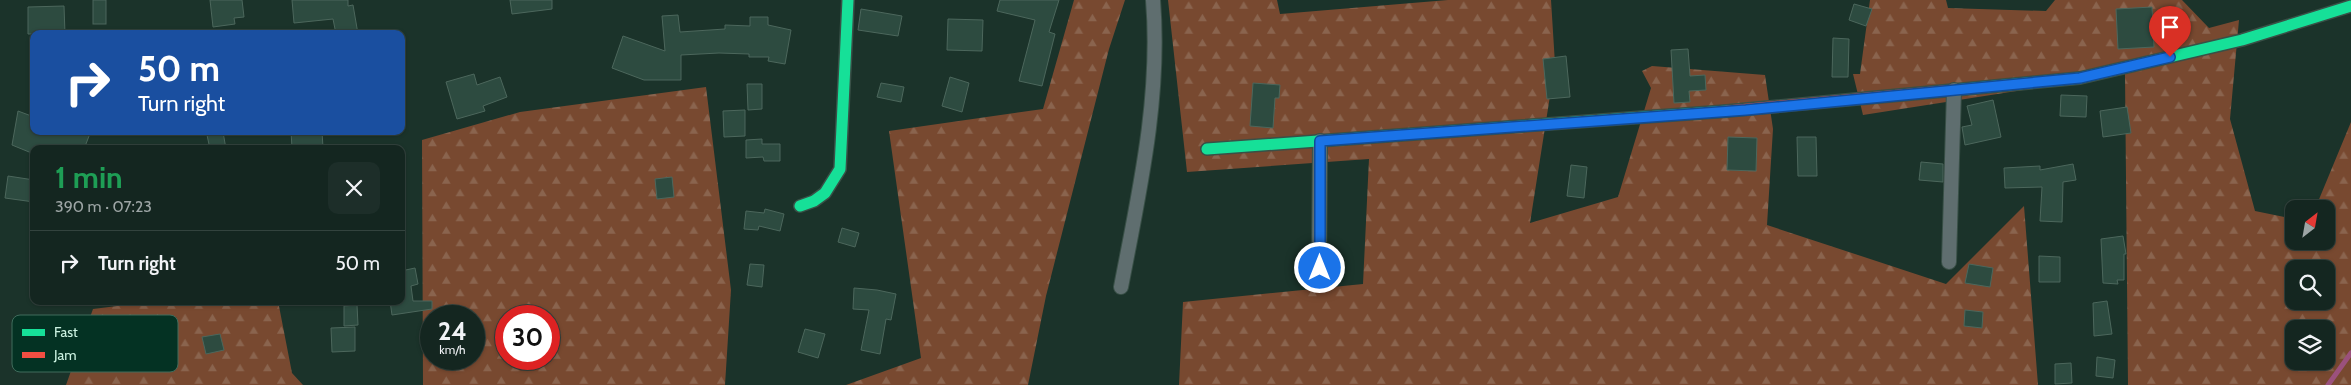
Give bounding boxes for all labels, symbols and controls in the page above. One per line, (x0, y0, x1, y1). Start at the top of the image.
pin (2149, 6, 2191, 57)
icon: arrive (2156, 13, 2184, 41)
text: 50 m (138, 47, 220, 90)
icon: right (55, 50, 120, 115)
text: Turn right (138, 90, 225, 117)
text: 1 min (55, 159, 123, 196)
button: close (328, 162, 380, 214)
text: 390 m · 07:23 (55, 197, 152, 216)
north arrow (2285, 200, 2335, 250)
map controls (2285, 200, 2335, 370)
position arrow (1293, 241, 1345, 293)
icon: right (55, 249, 83, 277)
text: Turn right (98, 252, 176, 275)
text: 50 m (336, 252, 380, 275)
button: search (2285, 260, 2335, 310)
speed limit sign: 30 (495, 305, 560, 370)
legend (12, 315, 178, 372)
text: 24 (438, 316, 467, 346)
button: layers (2285, 320, 2335, 370)
text: Fast (54, 323, 78, 341)
text: km/h (439, 342, 466, 357)
text: Jam (53, 346, 76, 364)

